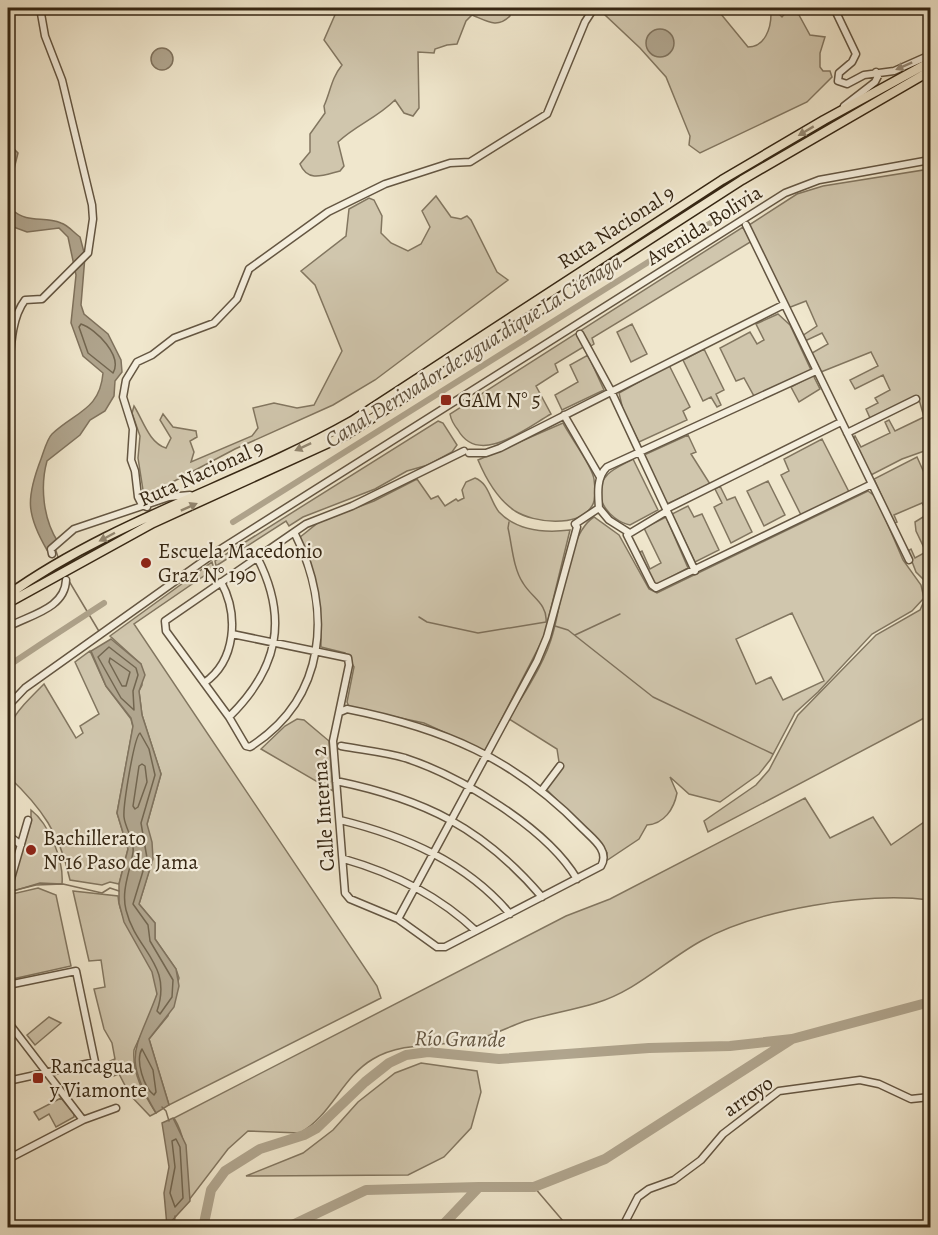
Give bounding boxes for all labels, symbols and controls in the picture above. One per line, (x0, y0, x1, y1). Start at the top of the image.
one-way arrow (895, 62, 913, 71)
one-way arrow (798, 125, 814, 136)
street label: Avenida Bolivia (640, 178, 767, 272)
street label: Ruta Nacional 9 (552, 179, 680, 275)
water label: Canal Derivador de agua dique La Ciénaga (319, 247, 628, 455)
place label: GAM N° 5 (458, 386, 541, 414)
marker: GAM N° 5 (439, 393, 453, 407)
street label: Ruta Nacional 9 (134, 433, 268, 513)
one-way arrow (295, 442, 312, 451)
one-way arrow (180, 502, 198, 511)
one-way arrow (98, 532, 116, 542)
place label: Escuela Macedonio Graz N° 190 (158, 537, 323, 589)
marker: Escuela Macedonio Graz N° 190 (139, 556, 153, 570)
street label: Calle Interna 2 (305, 745, 341, 873)
place label: Bachillerato Nº16 Paso de Jama (43, 824, 199, 876)
marker: Bachillerato Nº16 Paso de Jama (24, 843, 38, 857)
water label: Río Grande (414, 1023, 506, 1055)
place label: Rancagua y Viamonte (49, 1052, 147, 1104)
street label: arroyo (717, 1069, 779, 1123)
marker: Rancagua y Viamonte (31, 1071, 45, 1085)

